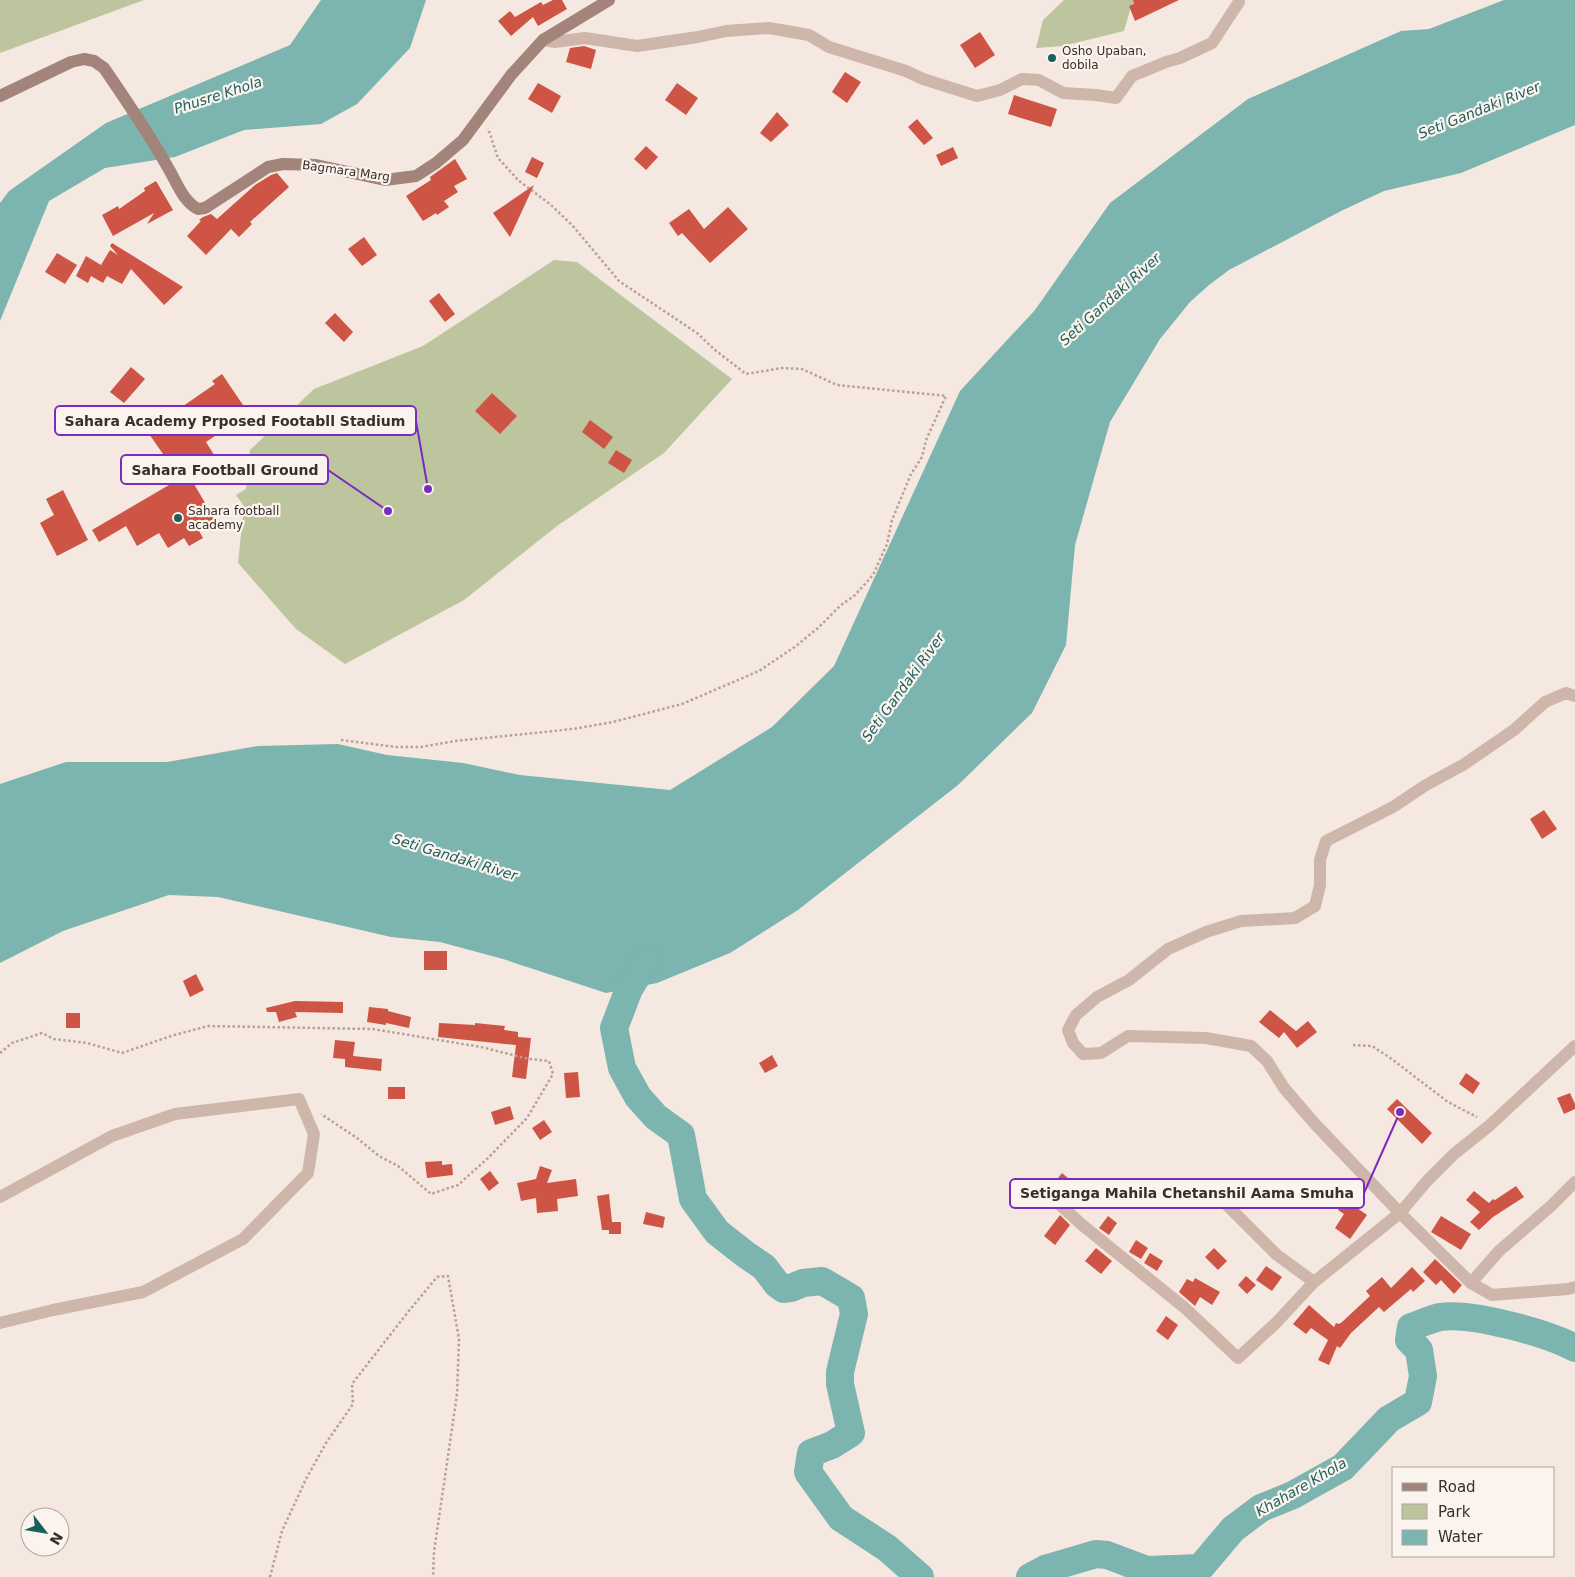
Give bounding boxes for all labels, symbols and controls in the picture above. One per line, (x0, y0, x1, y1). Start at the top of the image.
place label: Osho Upaban, dobila (1062, 44, 1147, 72)
marker: Osho Upaban, dobila (1046, 52, 1058, 64)
water label: Phusre Khola (172, 73, 264, 117)
water label: Seti Gandaki River (1416, 78, 1543, 142)
street label: Bagmara Marg (301, 158, 391, 184)
water label: Seti Gandaki River (1056, 249, 1165, 348)
callout: Sahara Academy Prposed Footabll Stadium (55, 406, 416, 435)
text: Sahara Academy Prposed Footabll Stadium (65, 413, 405, 429)
callout: Sahara Football Ground (121, 455, 328, 484)
text: Sahara Football Ground (131, 462, 319, 478)
place label: Sahara football academy (188, 504, 279, 532)
marker: Sahara football academy (172, 512, 184, 524)
water label: Seti Gandaki River (858, 629, 948, 744)
water label: Seti Gandaki River (391, 830, 521, 884)
callout: Setiganga Mahila Chetanshil Aama Smuha (1010, 1179, 1364, 1208)
text: Setiganga Mahila Chetanshil Aama Smuha (1020, 1185, 1354, 1201)
water label: Khahare Khola (1253, 1455, 1349, 1519)
legend (1392, 1467, 1555, 1557)
text: Road (1438, 1478, 1476, 1496)
text: Park (1438, 1503, 1471, 1521)
north arrow (20, 1507, 70, 1557)
text: Water (1438, 1528, 1483, 1546)
text: N (46, 1530, 66, 1548)

